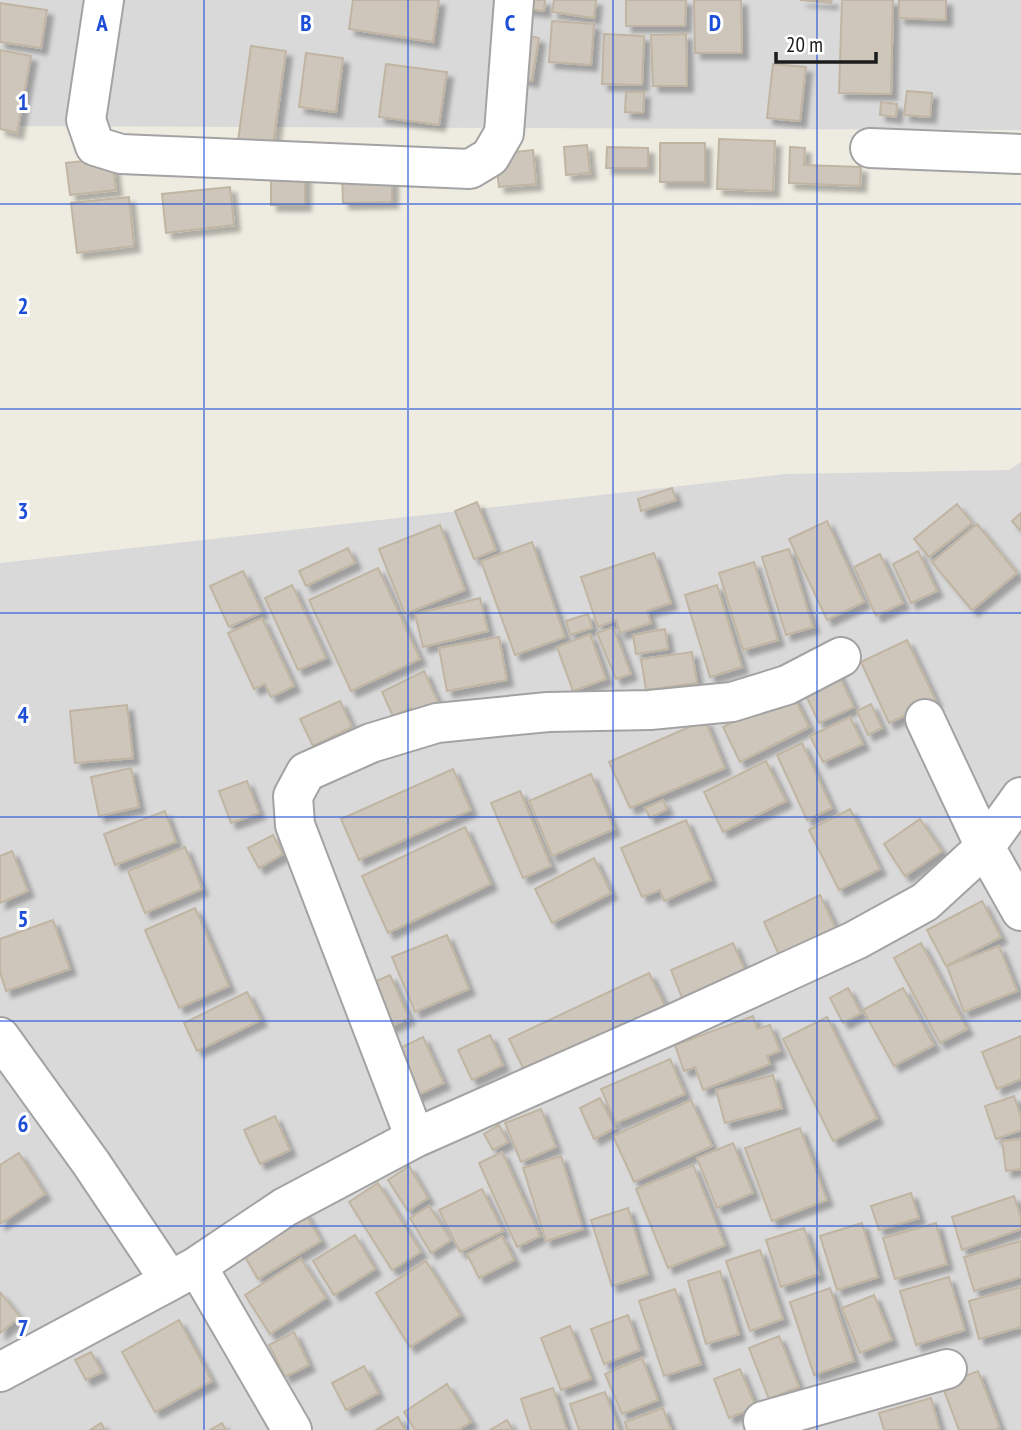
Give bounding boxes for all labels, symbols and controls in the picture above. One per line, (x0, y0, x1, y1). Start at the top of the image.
text: A (95, 8, 108, 37)
text: B (300, 8, 312, 37)
text: C (505, 8, 516, 37)
text: D (709, 8, 721, 37)
scale bar (776, 21, 876, 65)
text: 20 m (786, 31, 823, 58)
text: 1 (18, 87, 29, 116)
text: 2 (18, 291, 29, 320)
text: 3 (18, 496, 29, 525)
text: 4 (18, 700, 29, 729)
text: 5 (18, 904, 29, 933)
text: 6 (18, 1109, 29, 1138)
text: 7 (18, 1313, 29, 1342)

